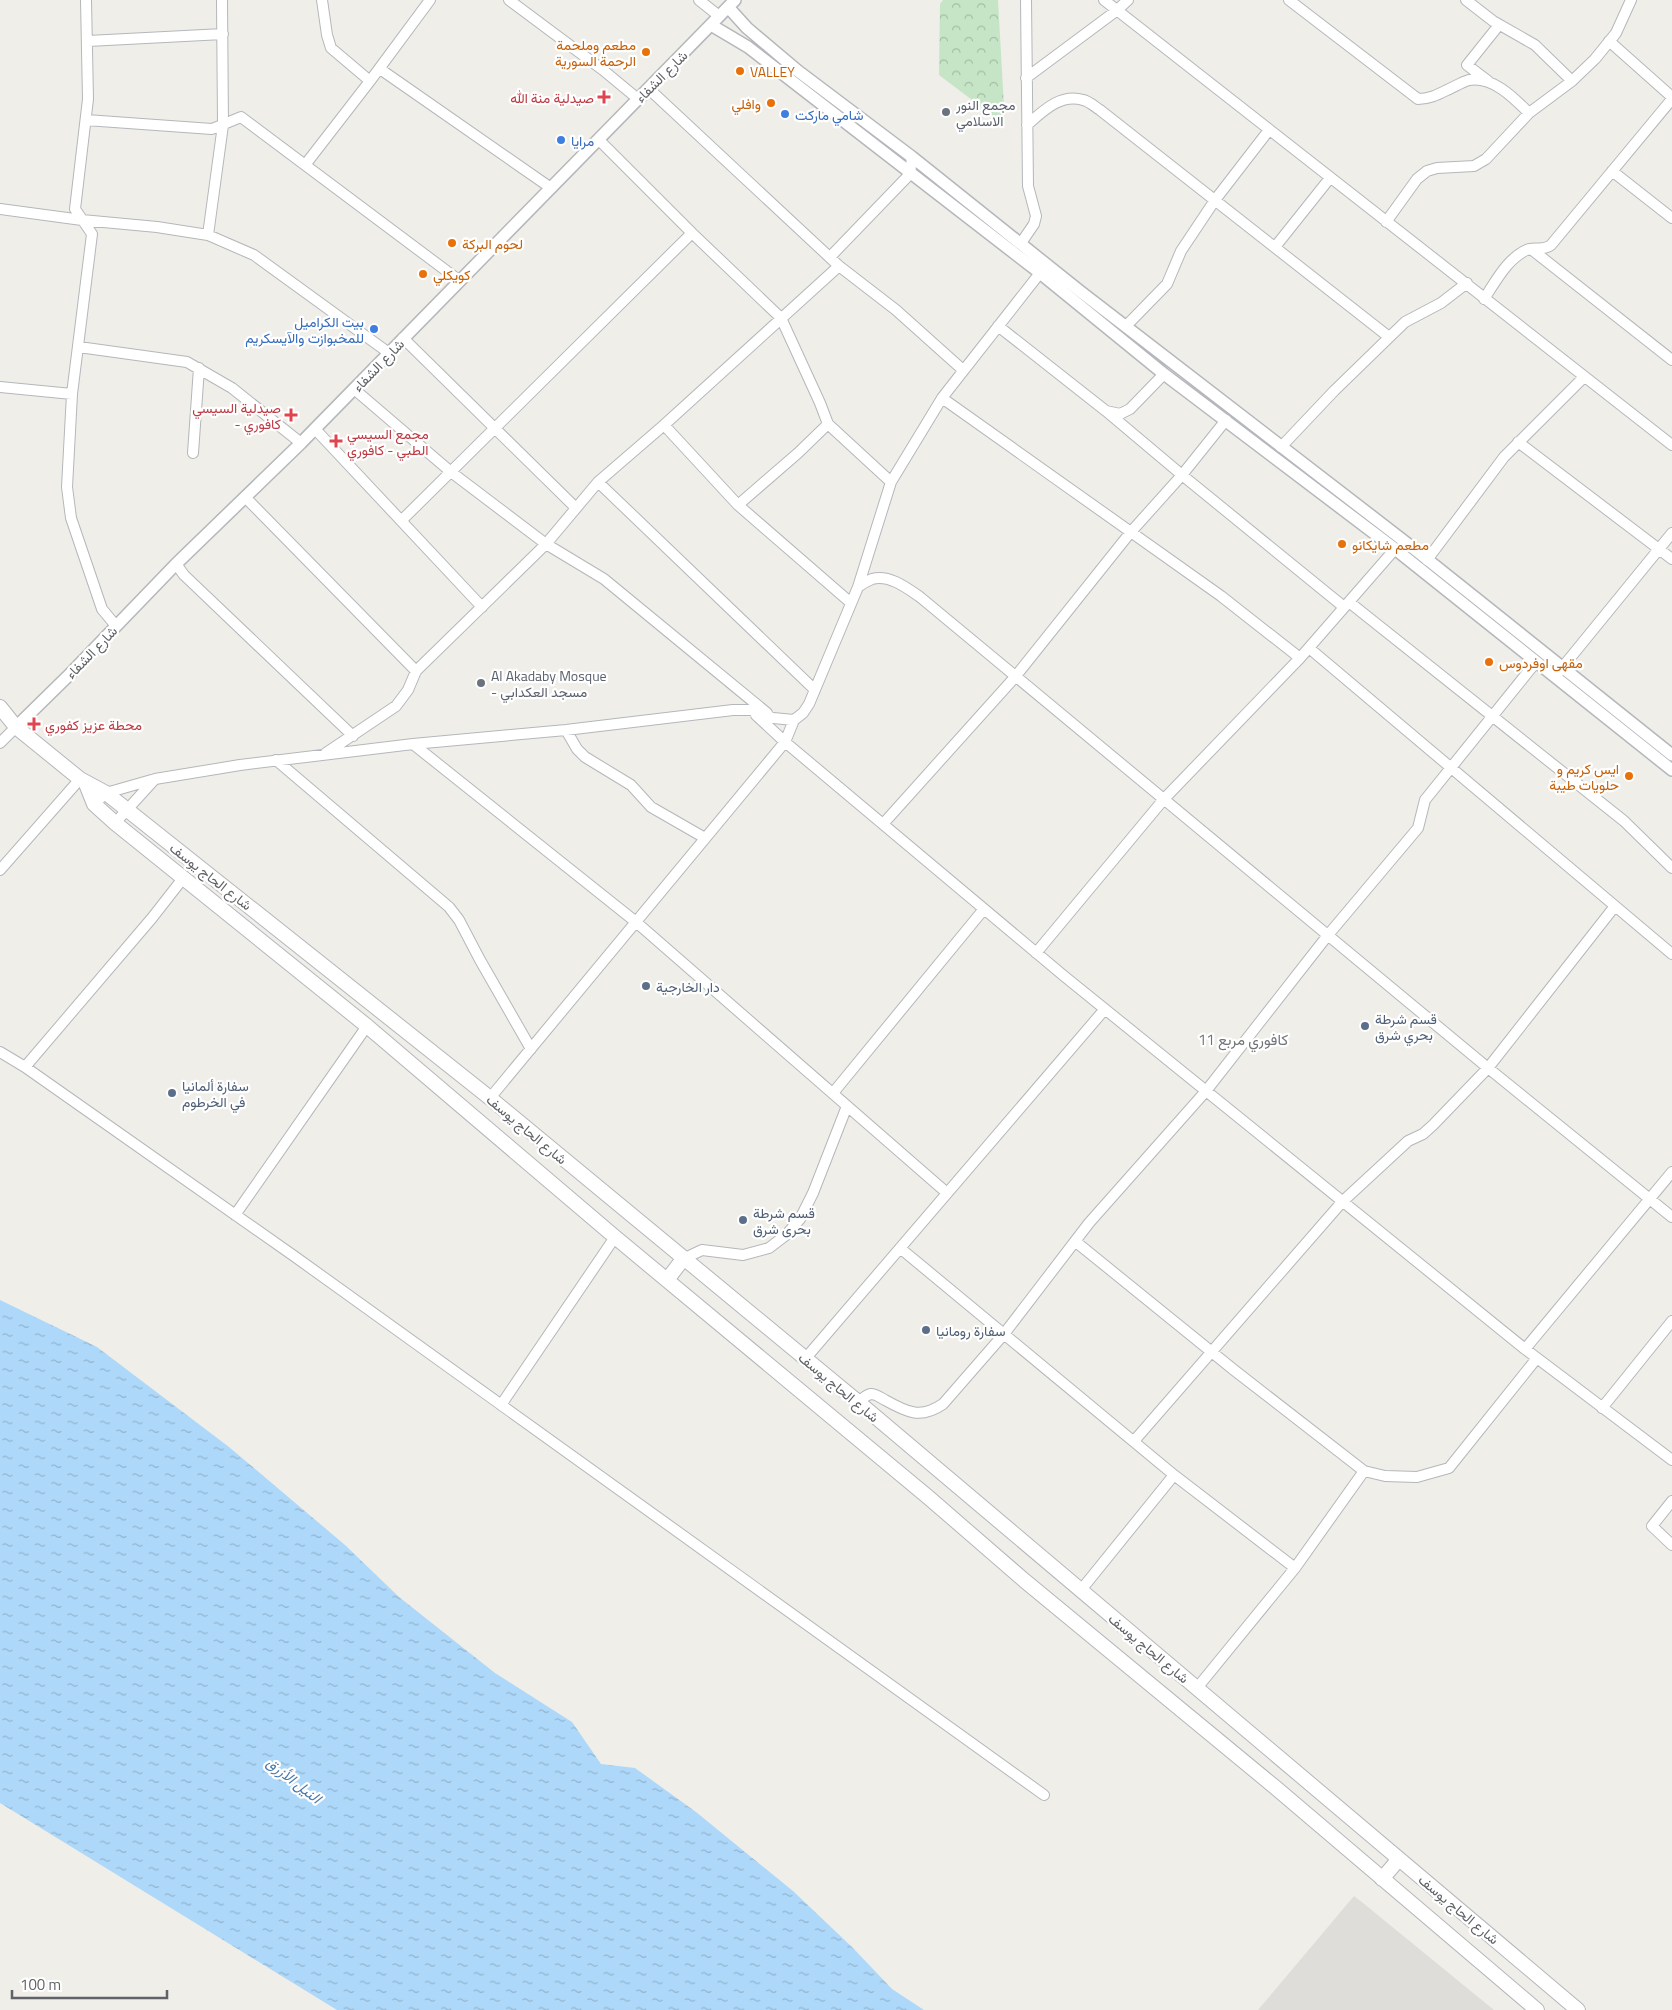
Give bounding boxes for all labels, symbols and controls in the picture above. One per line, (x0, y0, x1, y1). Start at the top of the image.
place label: مطعم وملحمة الرحمة السورية (555, 34, 636, 71)
street label: شارع الشفاء (630, 45, 693, 108)
marker: مطعم وملحمة الرحمة السورية (640, 46, 652, 58)
place label: VALLEY (750, 61, 795, 82)
marker: VALLEY (734, 65, 746, 77)
place label: صيدلية منة الله (510, 87, 594, 108)
marker: صيدلية منة الله (598, 91, 610, 103)
place label: وافلي (732, 93, 761, 116)
place label: مجمع النور الاسلامي (955, 94, 1016, 133)
marker: وافلي (765, 97, 777, 109)
place label: شامي ماركت (795, 104, 863, 127)
marker: مجمع النور الاسلامي (940, 106, 952, 118)
marker: شامي ماركت (779, 108, 791, 120)
place label: مرايا (571, 130, 594, 151)
marker: مرايا (555, 134, 567, 146)
place label: لحوم البركة (462, 233, 523, 254)
marker: لحوم البركة (446, 237, 458, 249)
place label: كويكلي (433, 264, 471, 287)
marker: كويكلي (417, 268, 429, 280)
place label: بيت الكراميل للمخبوازت والآيسكريم (245, 311, 364, 348)
marker: بيت الكراميل للمخبوازت والآيسكريم (368, 323, 380, 335)
street label: شارع الشفاء (347, 334, 409, 397)
place label: صيدلية السيسي - كافوري (192, 397, 281, 436)
marker: صيدلية السيسي - كافوري (285, 409, 297, 421)
place label: مجمع السيسي الطبي - كافوري (347, 423, 429, 462)
marker: مجمع السيسي الطبي - كافوري (329, 434, 343, 448)
place label: مطعم شايكانو (1352, 534, 1429, 555)
marker: مطعم شايكانو (1336, 538, 1348, 550)
street label: شارع الشفاء (60, 621, 122, 684)
place label: مقهى اوفردوس (1499, 652, 1583, 673)
marker: مقهى اوفردوس (1483, 656, 1495, 668)
place label: Al Akadaby Mosque - مسجد العكدابي (491, 665, 607, 704)
marker: Al Akadaby Mosque - مسجد العكدابي (475, 677, 487, 689)
place label: محطة عزيز كفوري (45, 714, 142, 737)
marker: محطة عزيز كفوري (27, 717, 41, 731)
place label: ايس كريم و حلويات طيبة (1549, 758, 1619, 795)
marker: ايس كريم و حلويات طيبة (1623, 770, 1635, 782)
street label: شارع الحاج يوسف (165, 837, 257, 916)
place label: دار الخارجية (656, 976, 720, 997)
marker: دار الخارجية (640, 980, 652, 992)
place label: قسم شرطة بحري شرق (1375, 1008, 1437, 1047)
marker: قسم شرطة بحري شرق (1359, 1020, 1371, 1032)
district label: كافوري مربع 11 (1198, 1028, 1288, 1053)
place label: سفارة ألمانيا في الخرطوم (182, 1075, 249, 1114)
marker: سفارة ألمانيا في الخرطوم (166, 1087, 178, 1099)
street label: شارع الحاج يوسف (481, 1089, 572, 1170)
place label: قسم شرطة بحرى شرق (753, 1202, 815, 1239)
marker: قسم شرطة بحرى شرق (737, 1214, 749, 1226)
place label: سفارة رومانيا (936, 1320, 1006, 1341)
marker: سفارة رومانيا (920, 1324, 932, 1336)
street label: شارع الحاج يوسف (793, 1347, 884, 1428)
street label: شارع الحاج يوسف (1103, 1608, 1194, 1689)
water label: النيل الأزرق (262, 1751, 328, 1810)
street label: شارع الحاج يوسف (1413, 1869, 1504, 1950)
scale bar (12, 1968, 168, 2000)
text: 100 m (20, 1973, 61, 1996)

